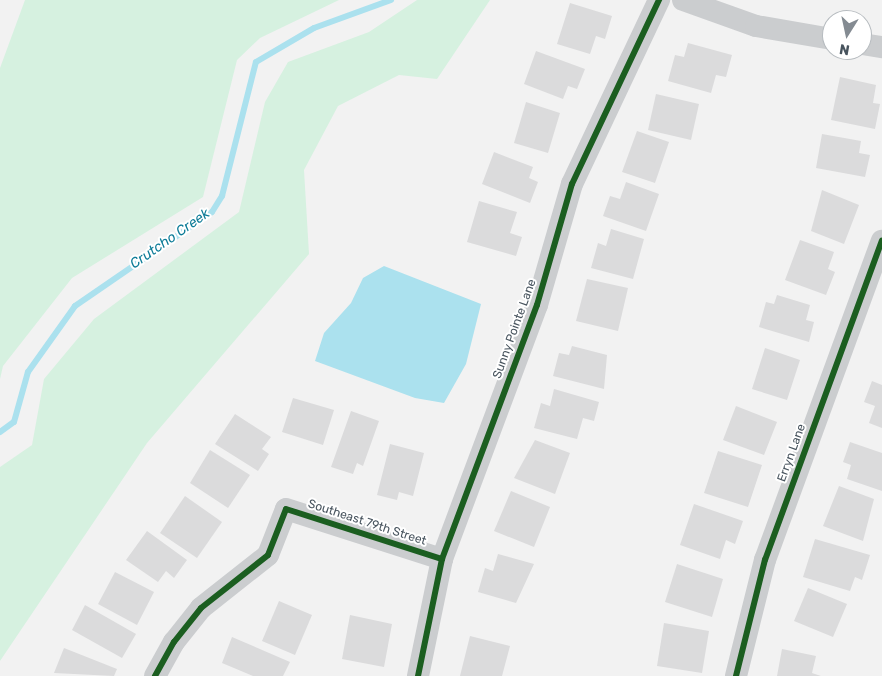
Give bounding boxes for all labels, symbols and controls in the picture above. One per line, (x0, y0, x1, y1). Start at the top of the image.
north arrow (822, 10, 872, 60)
text: N (838, 40, 851, 59)
water label: Crutcho Creek (127, 205, 213, 273)
street label: Sunny Pointe Lane (490, 277, 540, 381)
street label: Erryn Lane (775, 422, 809, 484)
street label: Southeast 79th Street (306, 497, 428, 549)

